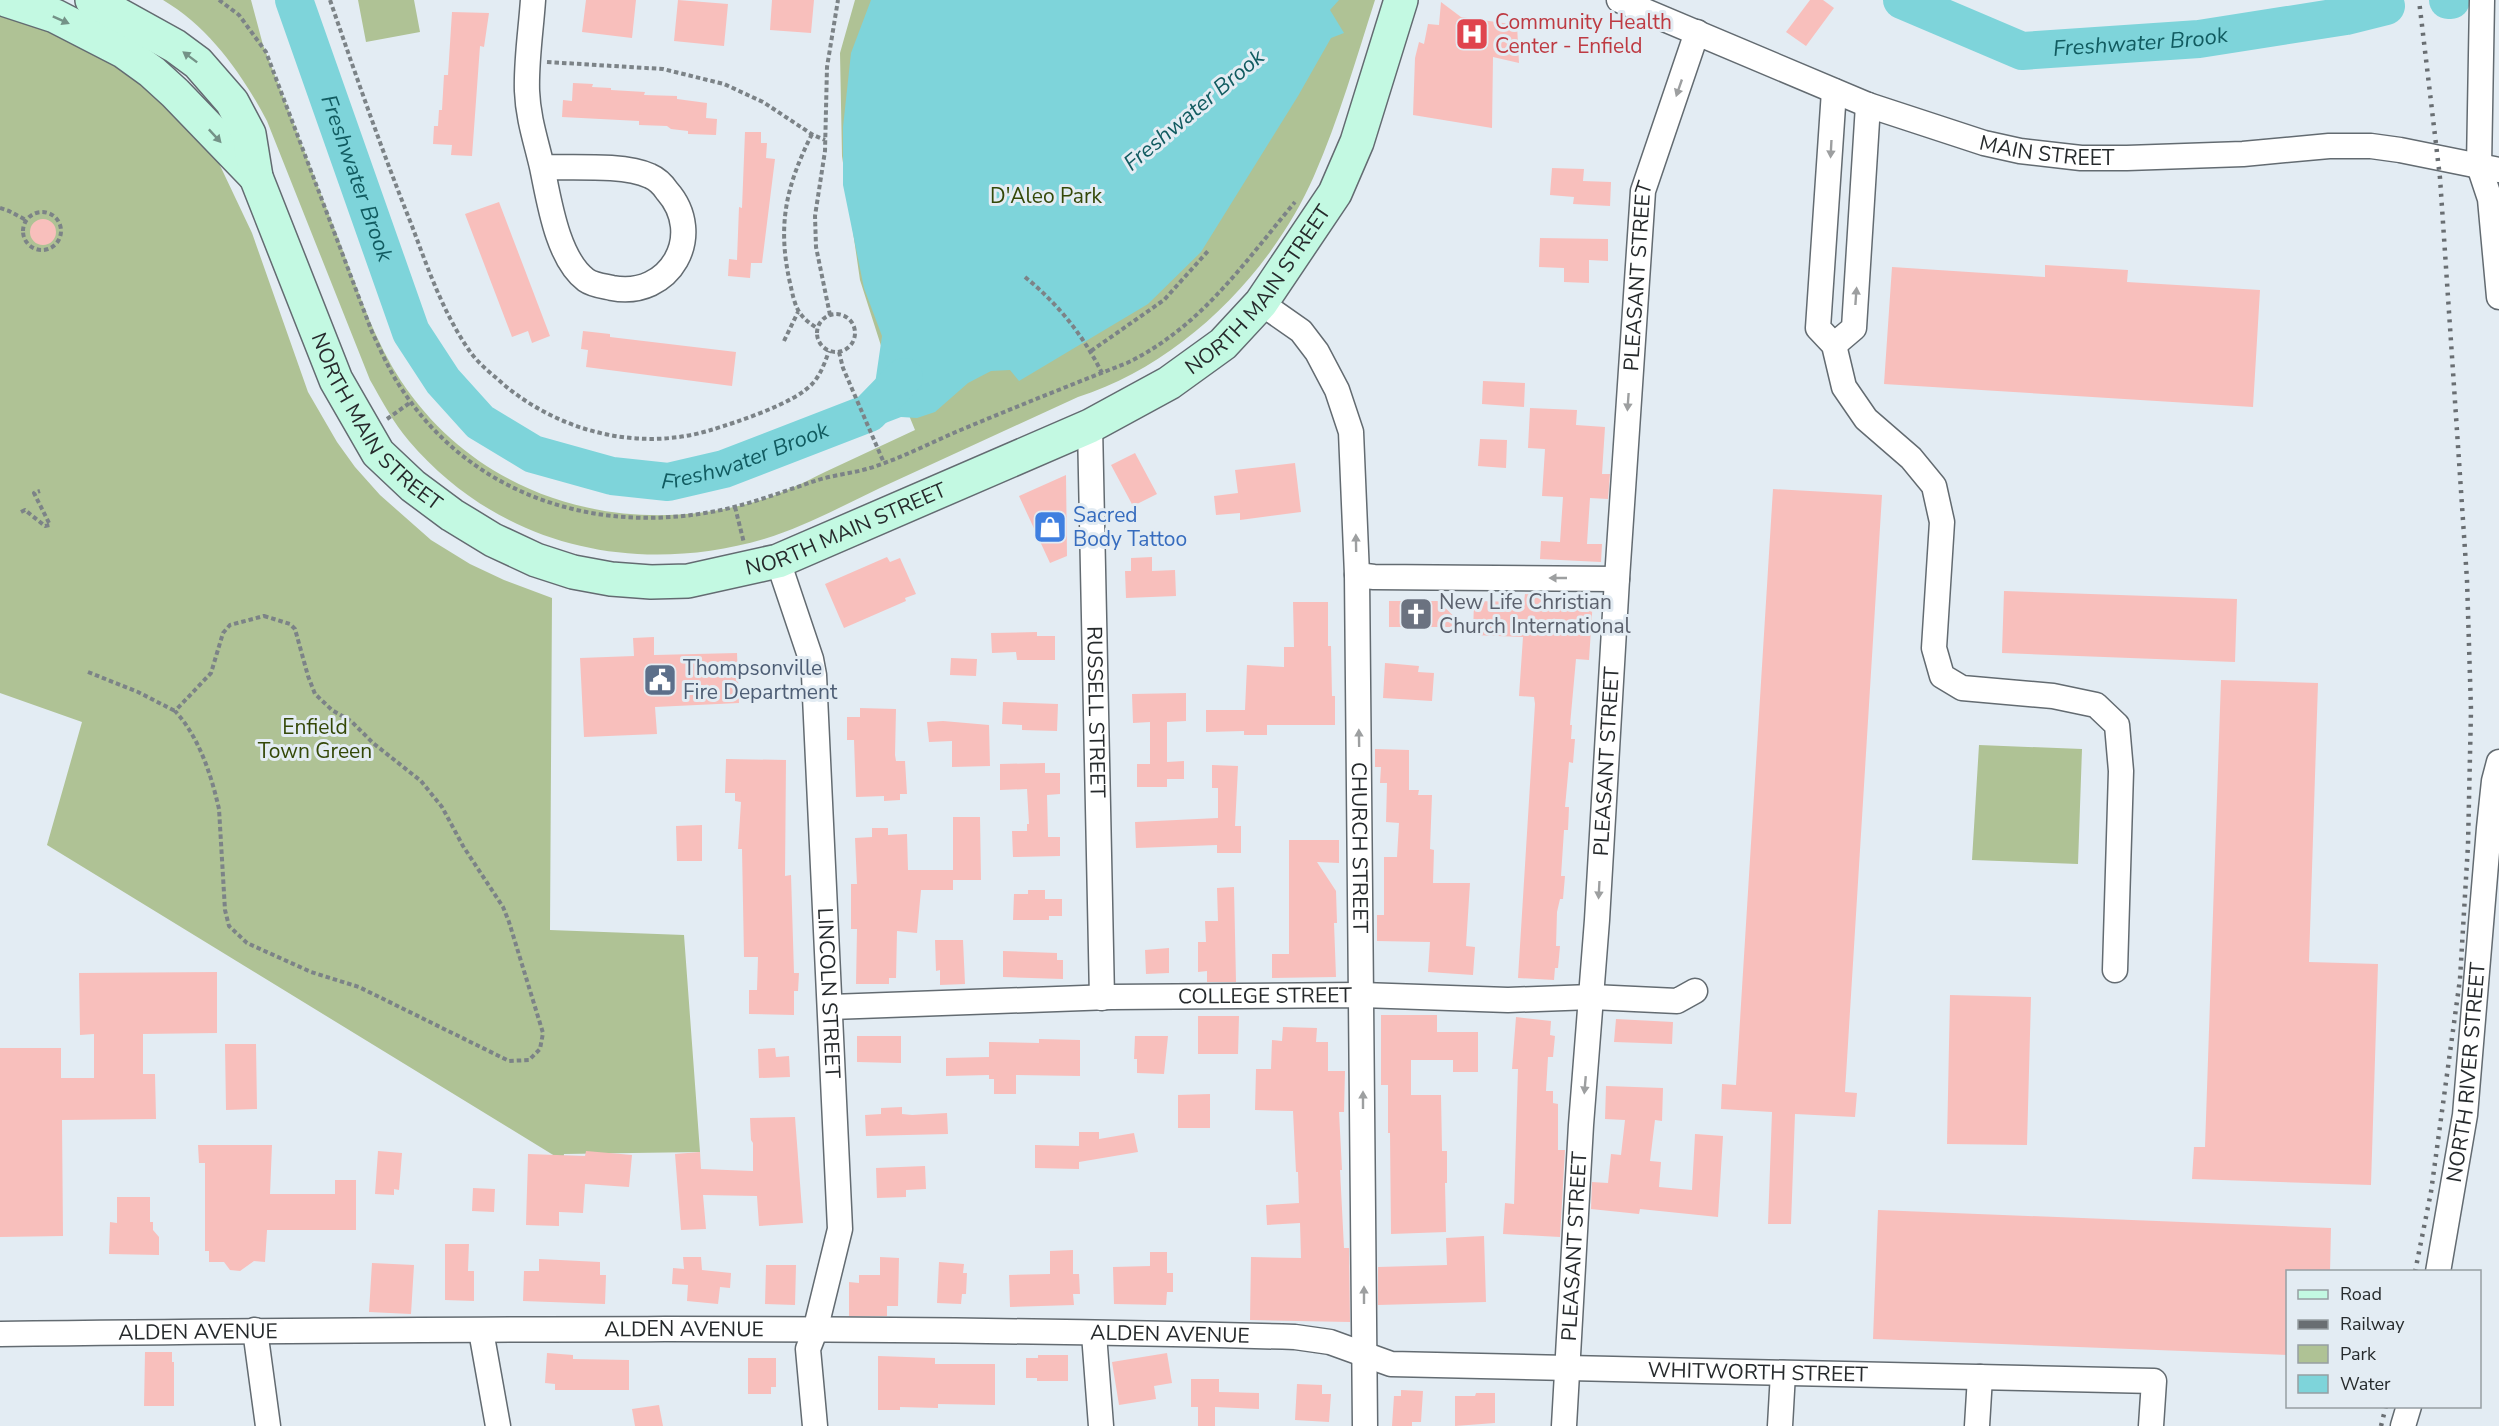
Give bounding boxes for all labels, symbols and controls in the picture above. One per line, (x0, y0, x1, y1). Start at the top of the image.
place label: Community Health Center - Enfield (1495, 8, 1672, 60)
one-way arrow (53, 15, 70, 24)
hospital icon: Community Health Center - Enfield (1454, 16, 1490, 52)
water label: Freshwater Brook (2052, 20, 2231, 64)
water label: Freshwater Brook (1117, 42, 1271, 178)
one-way arrow (182, 51, 198, 63)
one-way arrow (1673, 79, 1683, 97)
water label: Freshwater Brook (314, 91, 400, 267)
one-way arrow (208, 128, 221, 143)
street label: MAIN STREET (1977, 128, 2115, 172)
one-way arrow (1827, 139, 1836, 158)
street label: PLEASANT STREET (1617, 177, 1659, 372)
park label: D'Aleo Park (990, 182, 1102, 210)
street label: NORTH MAIN STREET (1179, 199, 1337, 381)
one-way arrow (1851, 286, 1861, 305)
street label: NORTH MAIN STREET (305, 329, 448, 517)
one-way arrow (1624, 393, 1633, 412)
water label: Freshwater Brook (660, 415, 834, 498)
street label: NORTH MAIN STREET (743, 476, 951, 582)
place label: Sacred Body Tattoo (1073, 501, 1187, 553)
shop icon: Sacred Body Tattoo (1032, 509, 1068, 545)
one-way arrow (1351, 533, 1361, 552)
one-way arrow (1549, 573, 1568, 583)
place label: New Life Christian Church International (1439, 588, 1632, 640)
church icon: New Life Christian Church International (1398, 596, 1434, 632)
street label: RUSSELL STREET (1080, 626, 1112, 799)
place label: Thompsonville Fire Department (683, 654, 838, 706)
public building icon: Thompsonville Fire Department (642, 662, 678, 698)
street label: PLEASANT STREET (1587, 665, 1626, 857)
park label: Enfield Town Green (258, 713, 372, 765)
one-way arrow (1354, 728, 1364, 747)
street label: CHURCH STREET (1345, 762, 1374, 933)
one-way arrow (1595, 881, 1604, 900)
street label: LINCOLN STREET (811, 907, 847, 1079)
street label: NORTH RIVER STREET (2440, 961, 2492, 1184)
street label: COLLEGE STREET (1178, 981, 1352, 1010)
one-way arrow (1580, 1075, 1590, 1094)
one-way arrow (1358, 1091, 1368, 1110)
street label: PLEASANT STREET (1555, 1150, 1594, 1342)
legend (2286, 1270, 2481, 1408)
text: Road (2340, 1282, 2382, 1306)
one-way arrow (1359, 1286, 1369, 1305)
text: Railway (2340, 1312, 2405, 1336)
street label: ALDEN AVENUE (604, 1315, 764, 1343)
street label: ALDEN AVENUE (118, 1317, 278, 1347)
street label: ALDEN AVENUE (1090, 1318, 1250, 1350)
text: Park (2340, 1342, 2377, 1366)
street label: WHITWORTH STREET (1647, 1356, 1868, 1389)
text: Water (2340, 1372, 2391, 1396)

